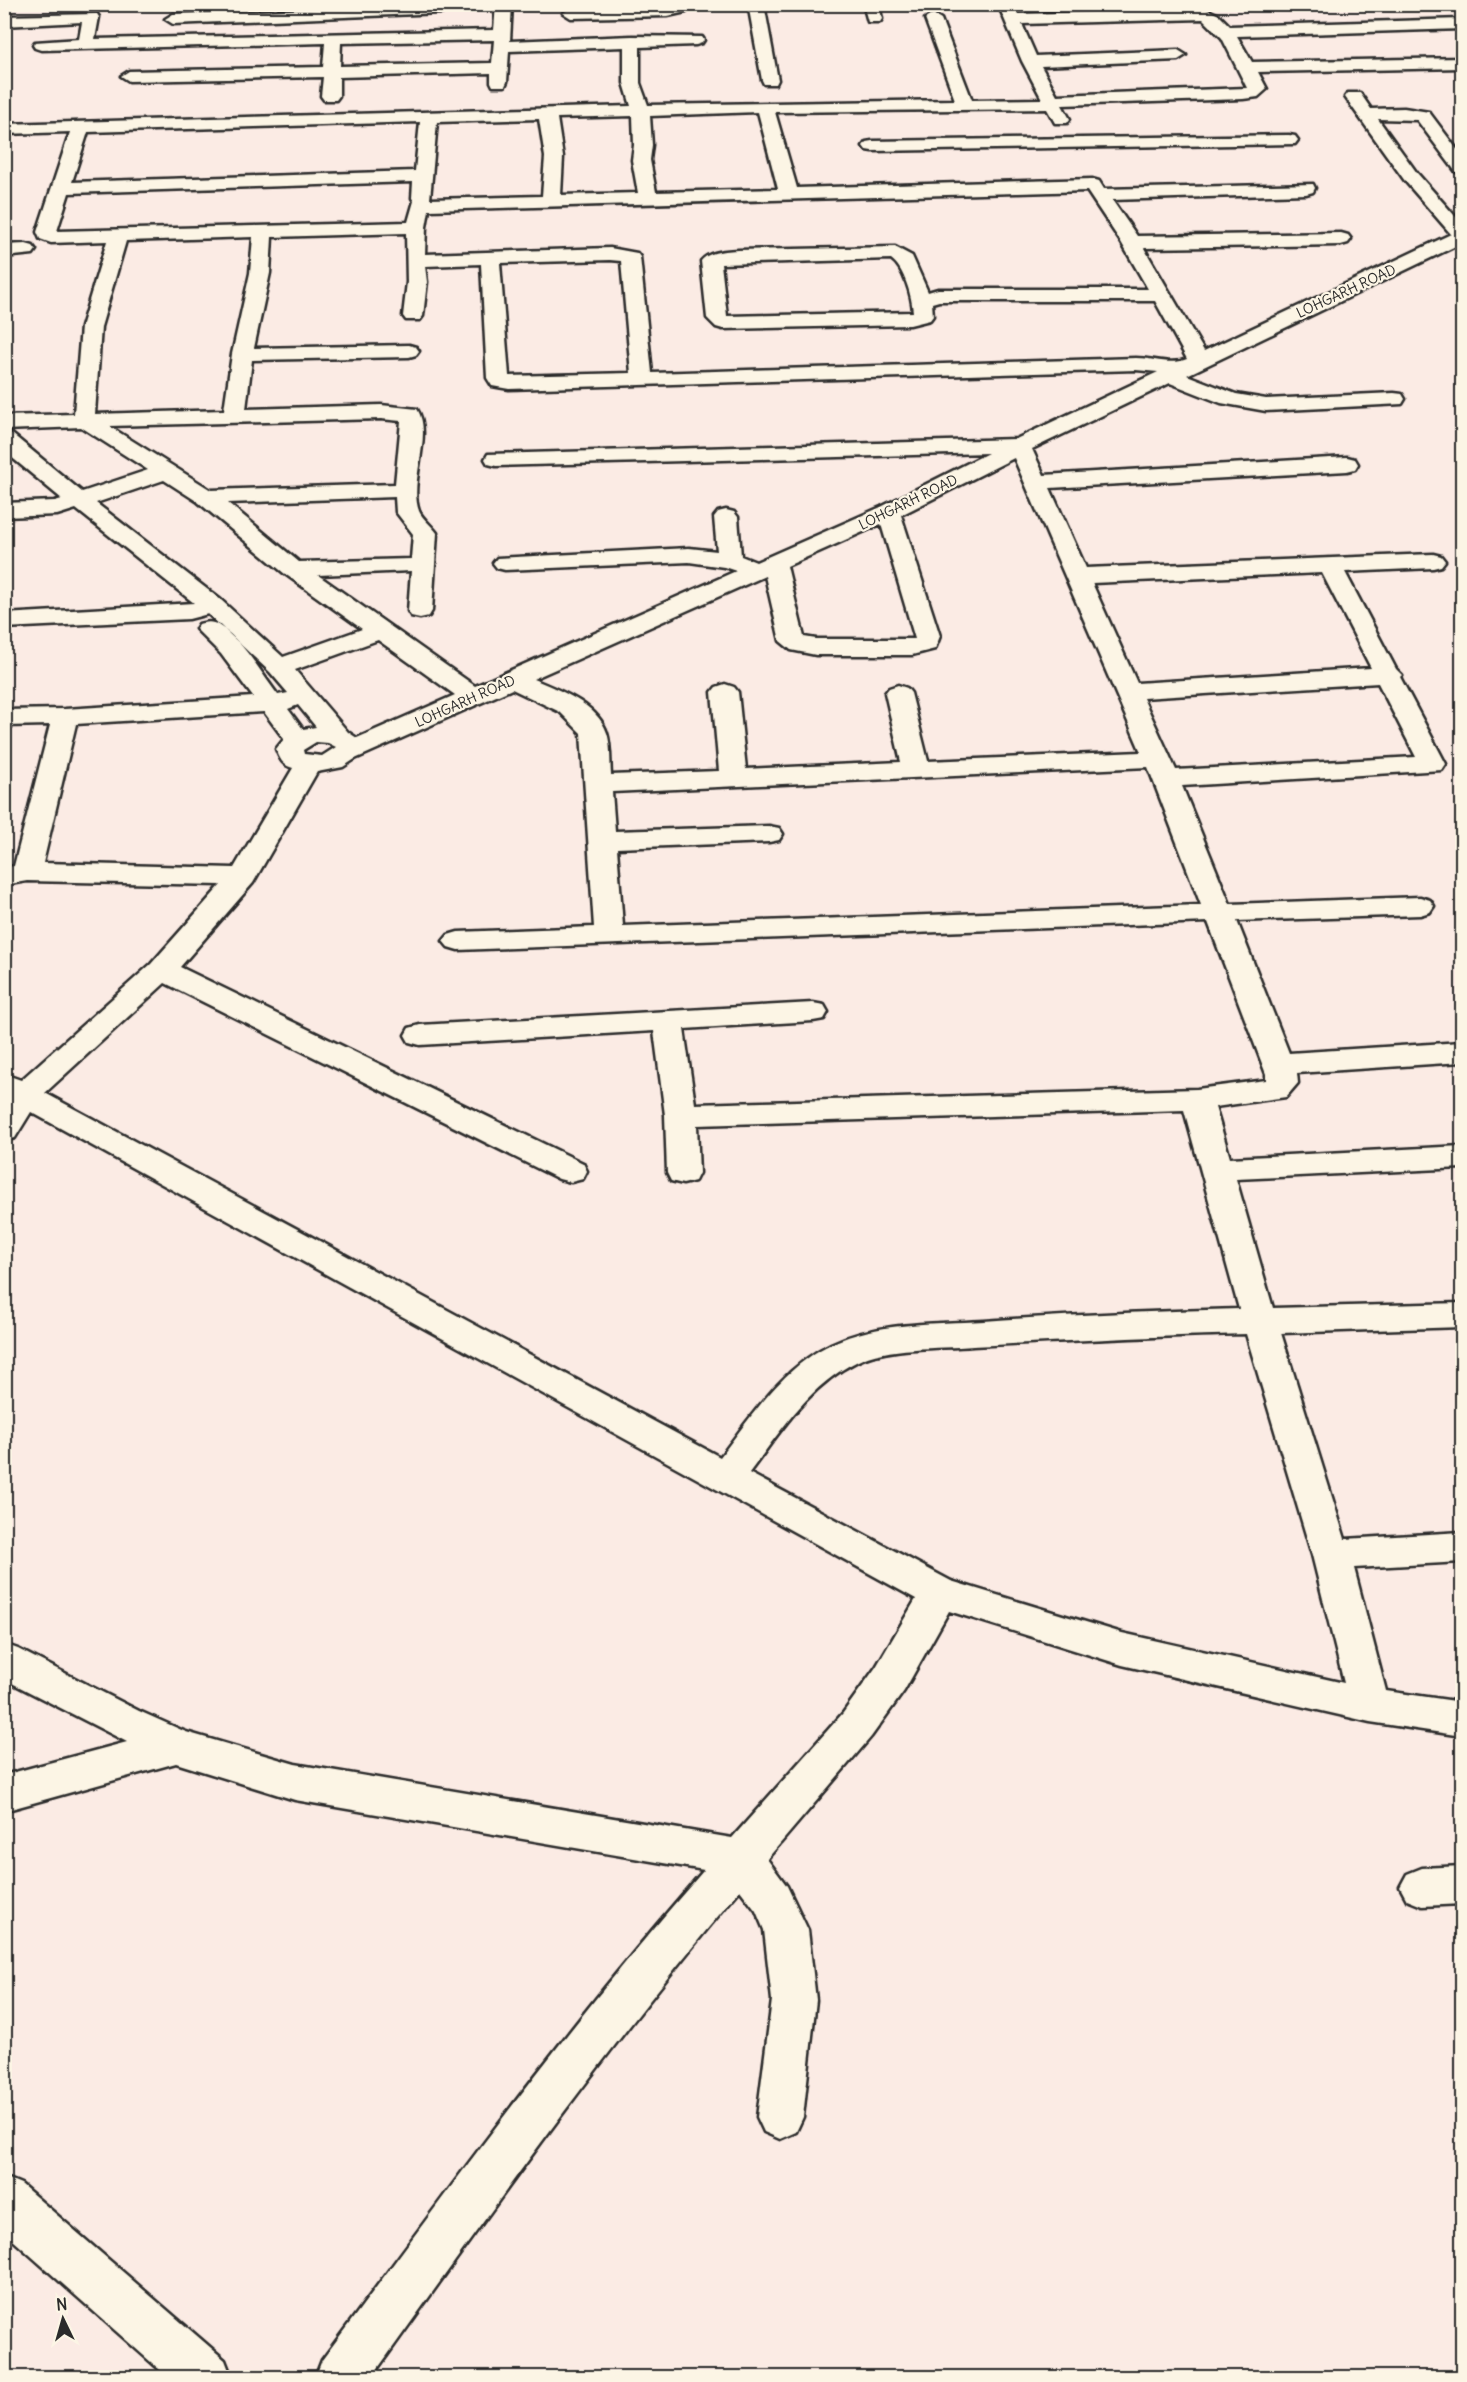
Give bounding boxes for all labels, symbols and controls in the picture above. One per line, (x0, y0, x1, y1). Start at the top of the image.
street label: LOHGARH ROAD (1293, 260, 1399, 322)
street label: LOHGARH ROAD (856, 470, 961, 534)
street label: LOHGARH ROAD (412, 671, 518, 731)
north arrow (33, 2289, 93, 2349)
text: N (55, 2294, 68, 2315)

